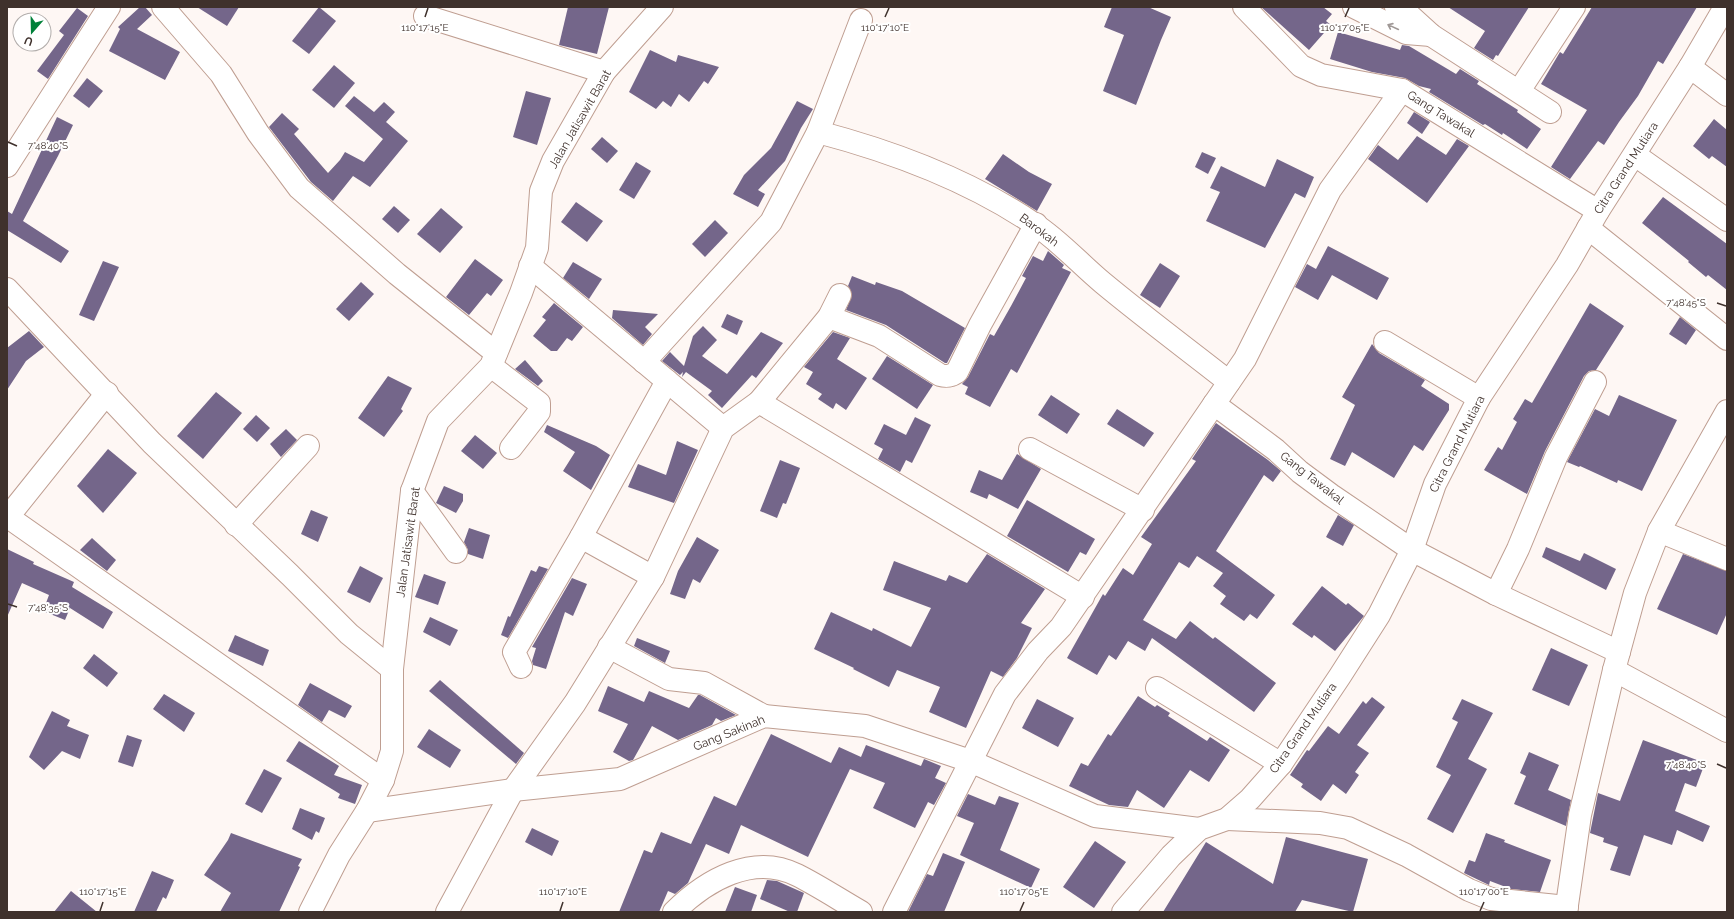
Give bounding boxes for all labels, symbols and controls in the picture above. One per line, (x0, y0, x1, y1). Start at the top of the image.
north arrow (12, 12, 52, 52)
text: 110°17'15"E (401, 22, 449, 33)
text: 110°17'10"E (861, 22, 909, 33)
text: 110°17'05"E (1320, 22, 1370, 33)
one-way arrow (1387, 23, 1399, 30)
text: U (23, 33, 35, 48)
street label: Jalan Jatisawit Barat (546, 67, 614, 171)
street label: Gang Tawakal (1405, 88, 1478, 141)
street label: Citra Grand Mutiara (1591, 119, 1661, 217)
text: 7°48'40"S (28, 140, 68, 151)
street label: Barokah (1017, 211, 1061, 249)
text: 7°48'45"S (1666, 297, 1706, 308)
street label: Citra Grand Mutiara (1426, 393, 1488, 495)
street label: Gang Tawakal (1277, 449, 1347, 508)
street label: Jalan Jatisawit Barat (393, 486, 423, 598)
text: 7°48'35"S (28, 602, 68, 613)
street label: Citra Grand Mutiara (1267, 680, 1339, 776)
street label: Gang Sakinah (691, 712, 767, 754)
text: 7°48'40"S (1666, 759, 1706, 770)
text: 110°17'15"E (79, 886, 127, 897)
text: 110°17'10"E (539, 886, 587, 897)
text: 110°17'05"E (999, 886, 1049, 897)
text: 110°17'00"E (1459, 886, 1509, 897)

